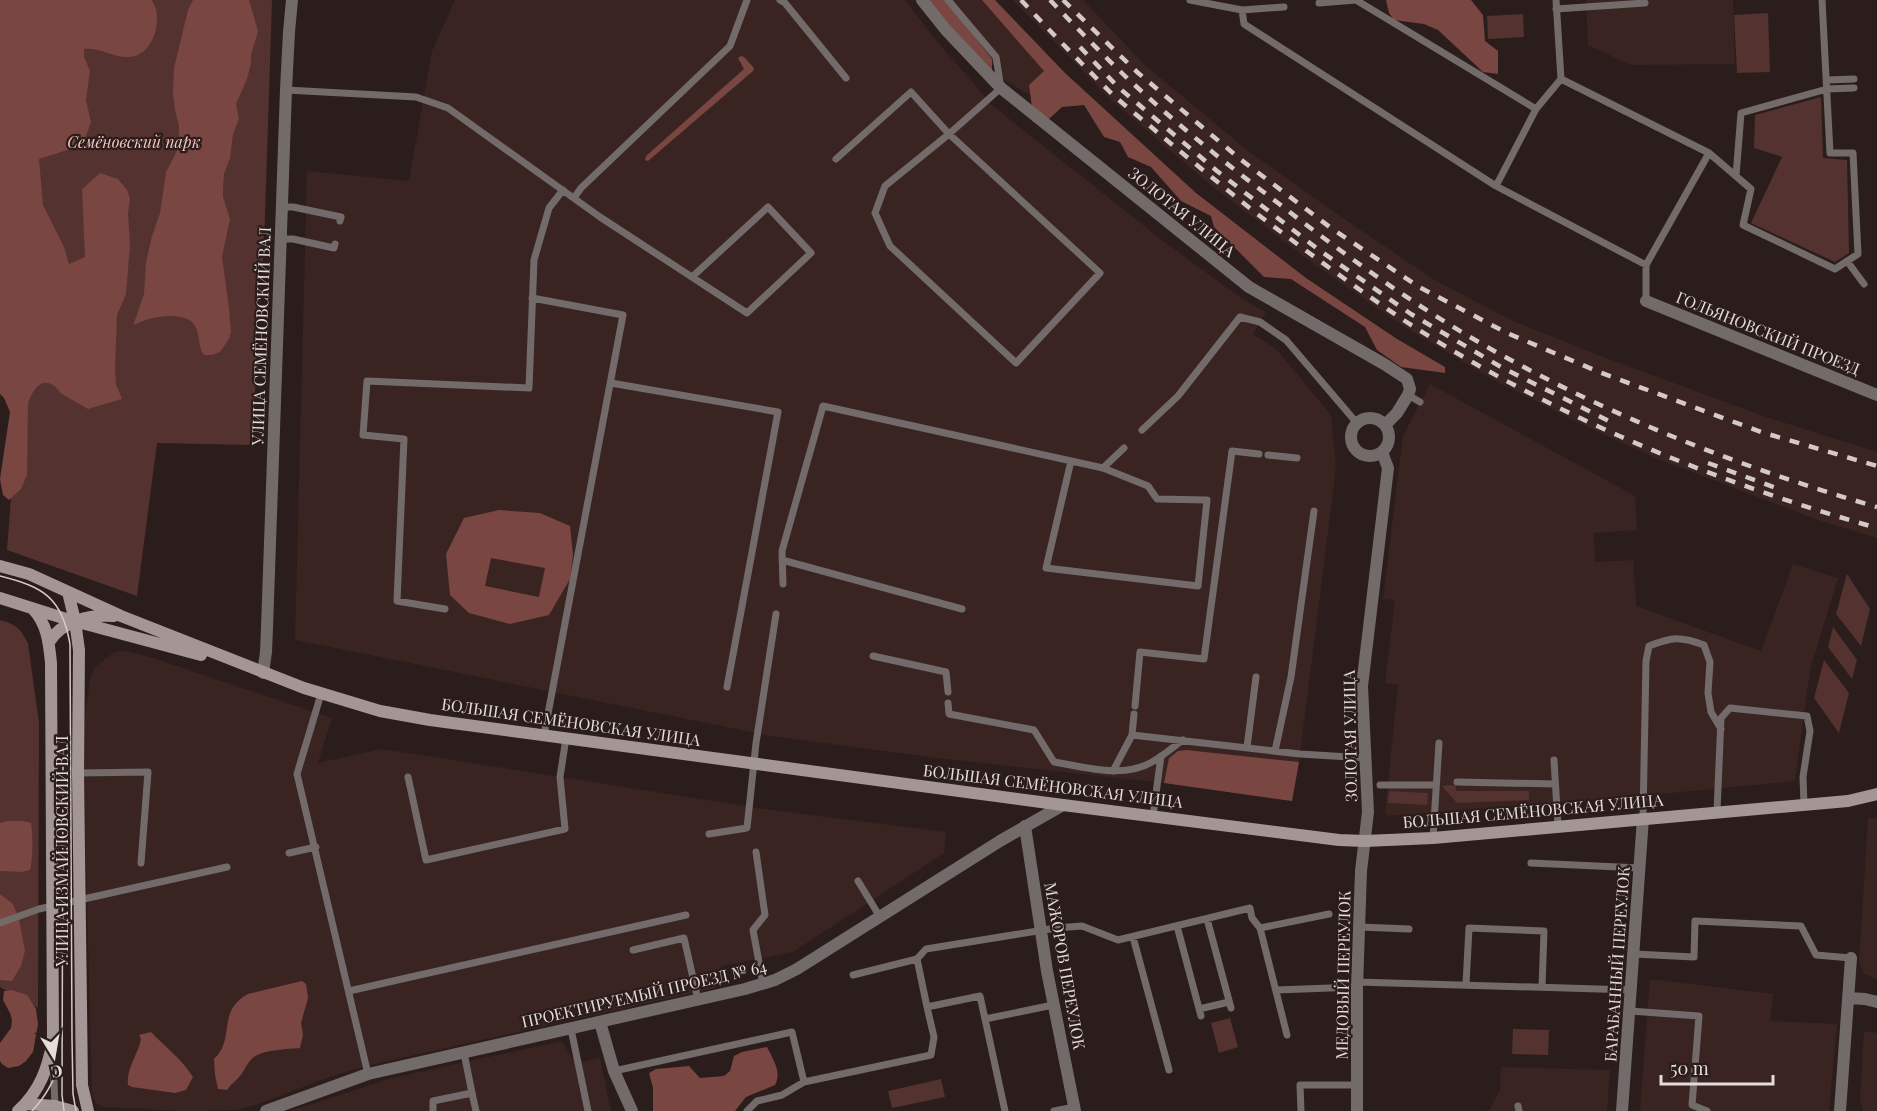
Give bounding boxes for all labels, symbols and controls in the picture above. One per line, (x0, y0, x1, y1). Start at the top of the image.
park label: Семёновский парк (67, 131, 201, 152)
street label: ЗОЛОТАЯ УЛИЦА (1125, 162, 1241, 262)
street label: УЛИЦА СЕМЁНОВСКИЙ ВАЛ (246, 226, 275, 447)
street label: ГОЛЬЯНОВСКИЙ ПРОЕЗД (1673, 286, 1863, 379)
street label: ЗОЛОТАЯ УЛИЦА (1338, 669, 1361, 802)
street label: БОЛЬШАЯ СЕМЁНОВСКАЯ УЛИЦА (440, 693, 703, 750)
street label: УЛИЦА ИЗМАЙЛОВСКИЙ ВАЛ (51, 736, 72, 967)
street label: БОЛЬШАЯ СЕМЁНОВСКАЯ УЛИЦА (922, 759, 1185, 812)
street label: БОЛЬШАЯ СЕМЁНОВСКАЯ УЛИЦА (1402, 789, 1665, 832)
street label: БАРАБАННЫЙ ПЕРЕУЛОК (1599, 865, 1634, 1063)
street label: МАЖОРОВ ПЕРЕУЛОК (1040, 880, 1091, 1051)
street label: МЕДОВЫЙ ПЕРЕУЛОК (1331, 890, 1354, 1060)
street label: ПРОЕКТИРУЕМЫЙ ПРОЕЗД № 64 (519, 955, 769, 1032)
north arrow (24, 1027, 84, 1087)
scale bar (1661, 1048, 1774, 1086)
text: 50 m (1670, 1056, 1709, 1080)
text: С (49, 1061, 64, 1084)

